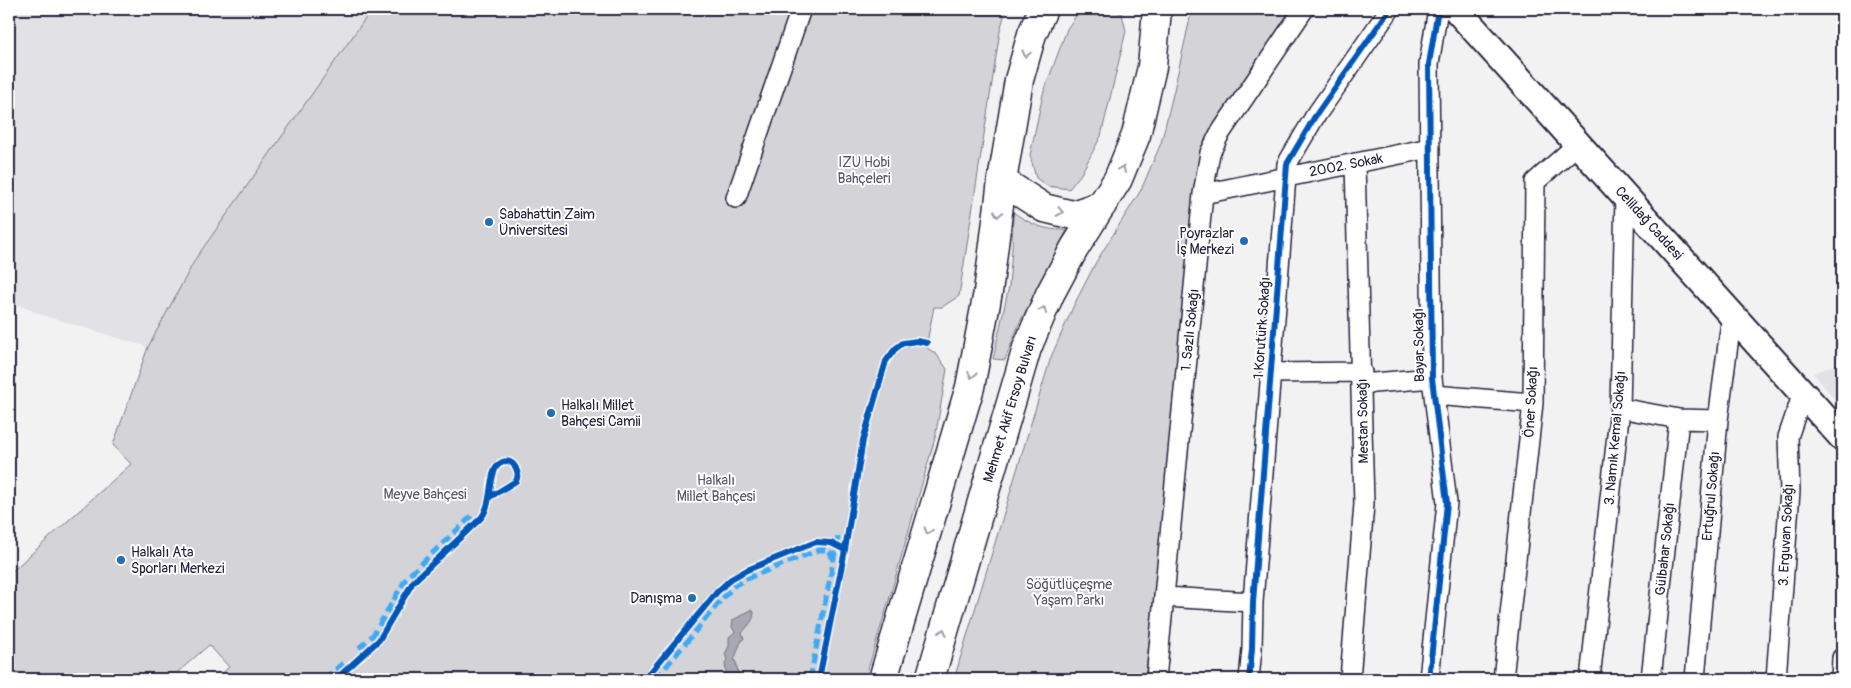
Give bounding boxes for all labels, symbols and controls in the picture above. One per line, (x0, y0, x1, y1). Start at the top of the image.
one-way arrow (1022, 50, 1032, 58)
street label: 2002. Sokak (1308, 149, 1384, 180)
park label: IZU Hobi Bahçeleri (838, 154, 891, 187)
one-way arrow (1116, 165, 1126, 174)
street label: Celildağ Caddesi (1612, 183, 1687, 264)
place label: Sabahattin Zaim Üniversitesi (499, 206, 595, 239)
one-way arrow (1056, 206, 1065, 217)
one-way arrow (993, 211, 1004, 219)
marker: Sabahattin Zaim Üniversitesi (483, 216, 495, 228)
place label: Poyrazlar İş Merkezi (1176, 225, 1235, 258)
marker: Poyrazlar İş Merkezi (1238, 235, 1250, 247)
street label: 1 Korutürk Sokağı (1250, 276, 1274, 380)
street label: 1. Sazlı Sokağı (1177, 288, 1203, 372)
one-way arrow (1036, 306, 1047, 315)
street label: Bayar Sokağı (1410, 308, 1428, 382)
street label: Mehmet Akif Ersoy Bulvarı (980, 334, 1040, 484)
street label: Öner Sokağı (1520, 366, 1541, 438)
one-way arrow (968, 370, 978, 379)
street label: 3. Namık Kemal Sokağı (1601, 370, 1629, 506)
street label: Mestan Sokağı (1354, 378, 1372, 464)
place label: Halkalı Millet Bahçesi Camii (561, 397, 641, 430)
marker: Halkalı Millet Bahçesi Camii (545, 407, 557, 419)
street label: Ertuğrul Sokağı (1699, 451, 1723, 541)
park label: Halkalı Millet Bahçesi (677, 472, 756, 505)
street label: 3. Erguvan Sokağı (1775, 483, 1797, 587)
park label: Meyve Bahçesi (383, 486, 467, 503)
street label: Gülbahar Sokağı (1652, 502, 1678, 596)
one-way arrow (923, 526, 933, 534)
place label: Halkalı Ata Sporları Merkezi (131, 544, 225, 577)
marker: Halkalı Ata Sporları Merkezi (115, 554, 127, 566)
park label: Söğütlüçeşme Yaşam Parkı (1026, 576, 1112, 609)
place label: Danışma (630, 590, 682, 607)
marker: Danışma (686, 592, 698, 604)
one-way arrow (938, 629, 948, 637)

